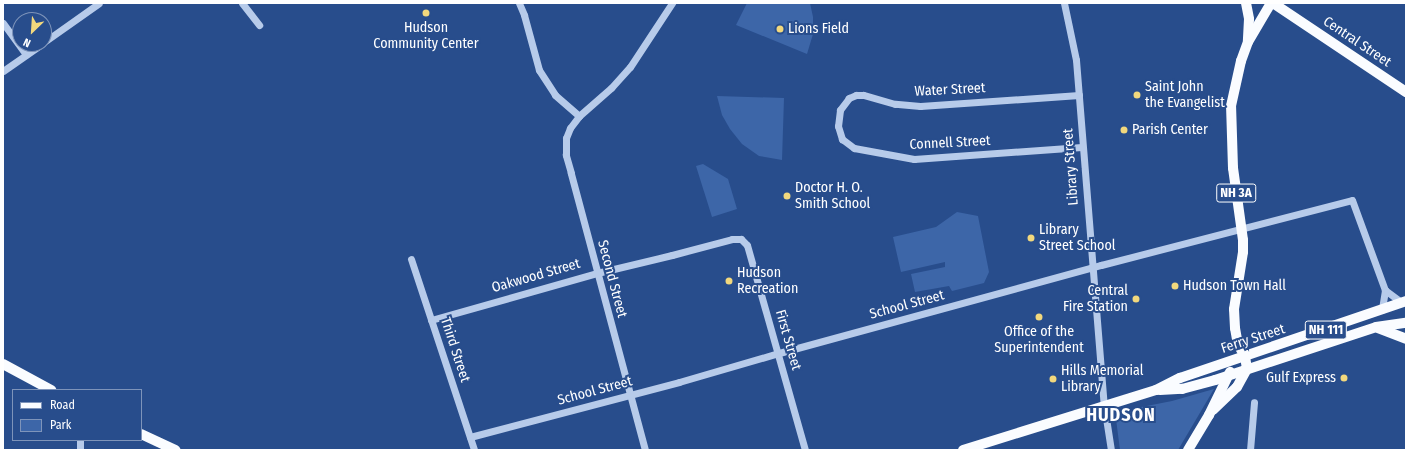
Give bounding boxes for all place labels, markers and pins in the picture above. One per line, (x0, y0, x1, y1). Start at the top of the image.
marker: Hudson Community Center (421, 8, 431, 18)
place label: Hudson Community Center (373, 20, 479, 52)
place label: Lions Field (788, 21, 849, 37)
marker: Lions Field (775, 24, 785, 34)
place label: Saint John the Evangelist (1145, 79, 1225, 112)
marker: Saint John the Evangelist (1132, 90, 1142, 100)
place label: Parish Center (1132, 122, 1208, 138)
marker: Parish Center (1119, 125, 1129, 135)
place label: Doctor H. O. Smith School (795, 180, 870, 212)
marker: Doctor H. O. Smith School (782, 191, 792, 201)
place label: Library Street School (1039, 222, 1115, 254)
marker: Library Street School (1026, 233, 1036, 243)
place label: Hudson Recreation (737, 265, 798, 298)
marker: Hudson Recreation (724, 276, 734, 286)
place label: Hudson Town Hall (1183, 278, 1286, 294)
marker: Hudson Town Hall (1170, 281, 1180, 291)
place label: Central Fire Station (1063, 283, 1128, 316)
marker: Central Fire Station (1131, 294, 1141, 304)
marker: Office of the Superintendent (1034, 312, 1044, 322)
place label: Office of the Superintendent (994, 324, 1084, 356)
place label: Hills Memorial Library (1061, 363, 1144, 396)
place label: Gulf Express (1266, 370, 1336, 386)
marker: Gulf Express (1339, 373, 1349, 383)
marker: Hills Memorial Library (1048, 374, 1058, 384)

